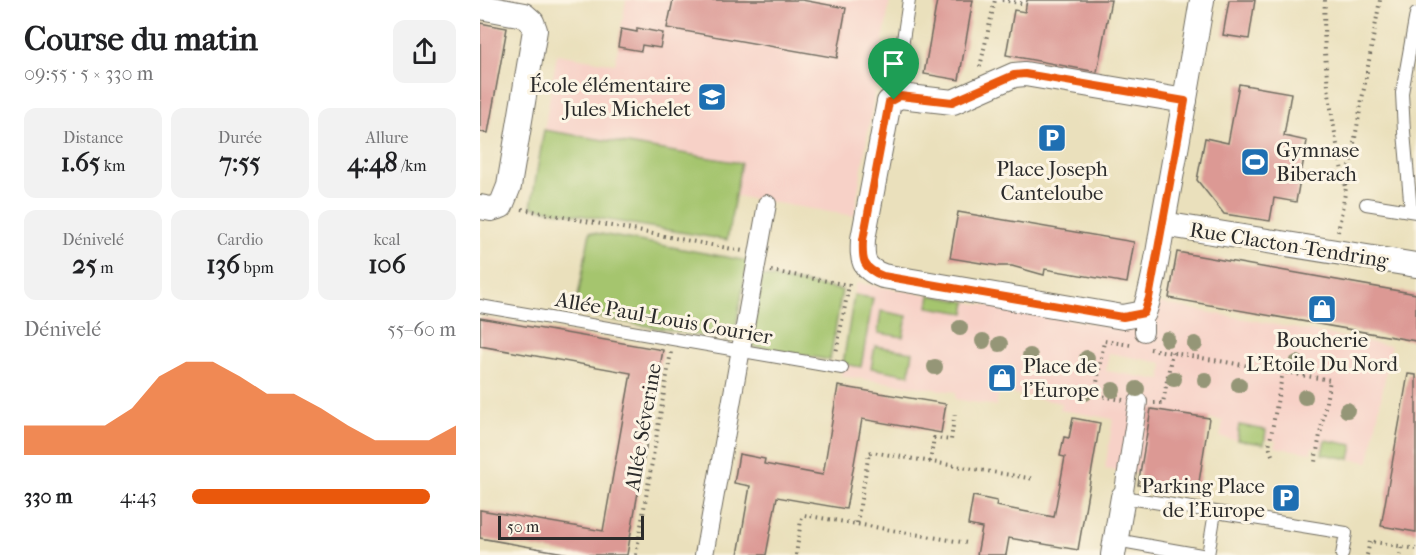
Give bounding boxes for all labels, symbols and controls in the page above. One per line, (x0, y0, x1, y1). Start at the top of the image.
text: Course du matin (24, 20, 258, 59)
button: share (393, 20, 456, 83)
pin (868, 38, 919, 100)
icon: arrive (877, 47, 910, 80)
text: 09:55 · 5 × 330 m (24, 62, 154, 85)
place label: École élémentaire Jules Michelet (529, 73, 691, 121)
school or university icon: École élémentaire Jules Michelet (696, 81, 728, 113)
parking icon: Place Joseph Canteloube (1036, 122, 1068, 154)
text: Distance (63, 128, 123, 147)
text: Durée (218, 128, 262, 147)
text: Allure (366, 128, 408, 147)
place label: Gymnase Biberach (1276, 138, 1359, 186)
sports icon: Gymnase Biberach (1239, 146, 1271, 178)
text: 1.65 (61, 147, 100, 178)
text: 7:55 (219, 147, 261, 178)
text: 4:48 (348, 147, 398, 178)
text: km (100, 156, 125, 175)
text: /km (398, 156, 426, 175)
place label: Place Joseph Canteloube (996, 157, 1108, 205)
street label: Rue Clacton-Tendring (1188, 217, 1391, 273)
text: Dénivelé (62, 230, 124, 249)
text: Cardio (217, 230, 263, 249)
text: kcal (374, 230, 400, 249)
text: 25 (72, 249, 97, 280)
text: 136 (206, 249, 240, 280)
text: 106 (368, 249, 406, 280)
text: m (97, 258, 114, 277)
text: bpm (240, 258, 274, 277)
street label: Allée Paul-Louis Courier (553, 287, 774, 349)
shop icon: Boucherie L’Etoile Du Nord (1306, 293, 1338, 325)
text: Dénivelé (24, 318, 101, 341)
text: 55–60 m (387, 318, 456, 341)
place label: Boucherie L’Etoile Du Nord (1246, 328, 1399, 376)
place label: Place de l'Europe (1022, 354, 1099, 402)
street label: Allée Séverine (620, 361, 666, 494)
shop icon: Place de l'Europe (986, 362, 1018, 394)
place label: Parking Place de l'Europe (1141, 474, 1265, 522)
parking icon: Parking Place de l'Europe (1270, 482, 1302, 514)
text: 330 m (24, 485, 72, 508)
text: 4:43 (120, 485, 157, 508)
scale bar (498, 513, 644, 540)
text: 50 m (507, 517, 539, 536)

